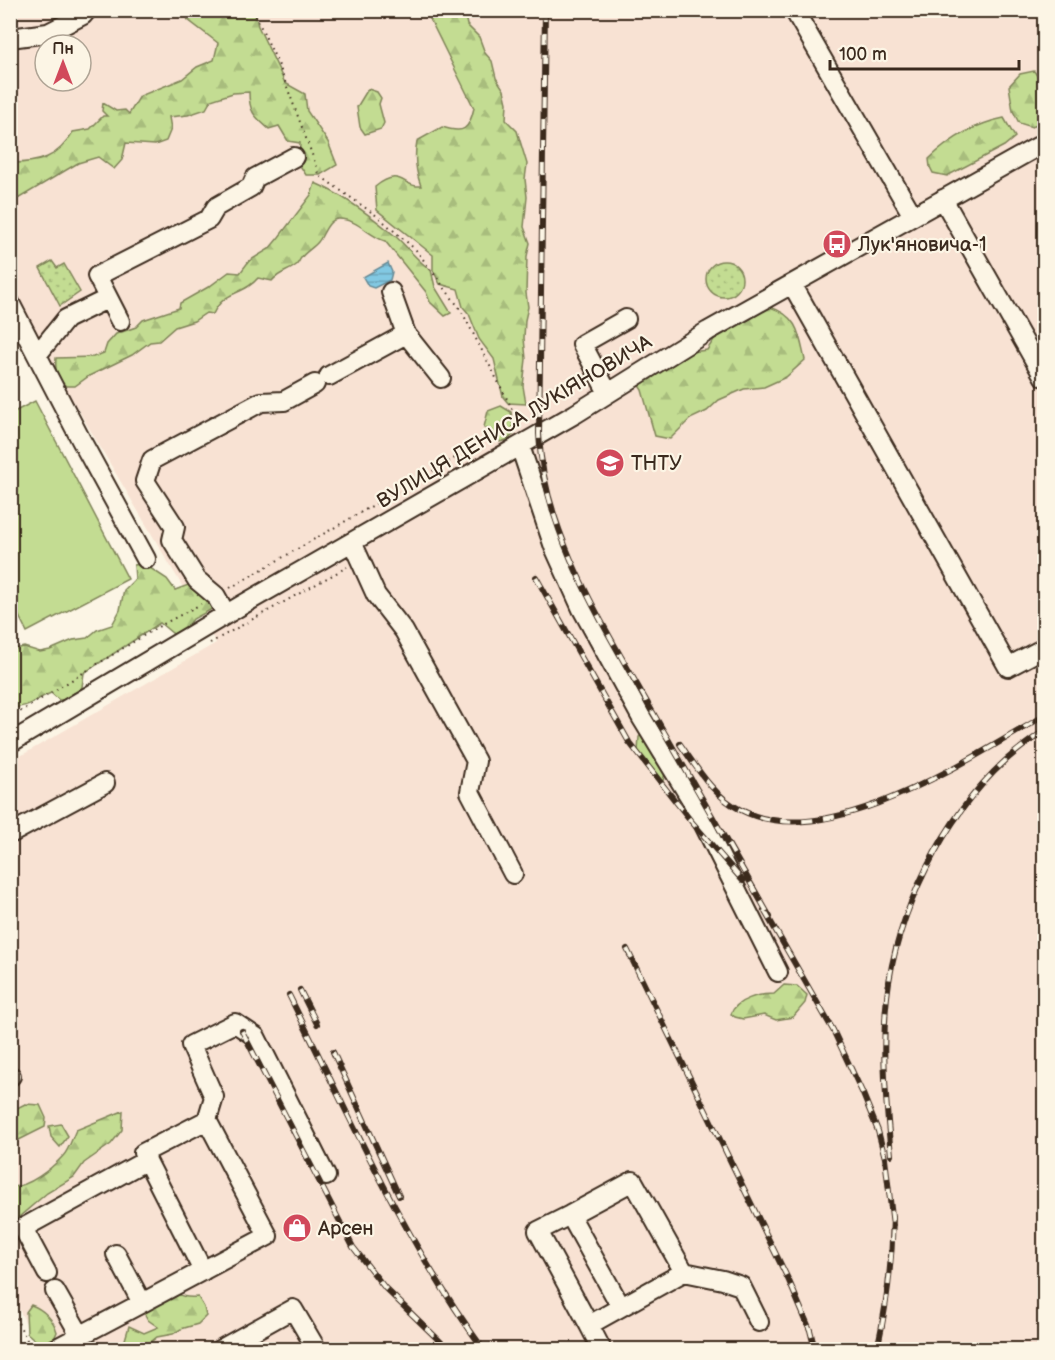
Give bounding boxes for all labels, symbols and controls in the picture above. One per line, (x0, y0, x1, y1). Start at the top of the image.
north arrow (33, 33, 93, 93)
scale bar (830, 33, 1019, 71)
text: Пн (52, 40, 74, 59)
text: 100 m (839, 44, 887, 65)
bus stop icon: Лук'яновича-1 (821, 228, 853, 260)
place label: Лук'яновича-1 (857, 233, 987, 257)
street label: ВУЛИЦЯ ДЕНИСА ЛУКІЯНОВИЧА (373, 330, 657, 514)
school or university icon: ТНТУ (594, 447, 626, 479)
place label: ТНТУ (631, 452, 682, 476)
shop icon: Арсен (281, 1212, 313, 1244)
place label: Арсен (317, 1217, 374, 1241)

